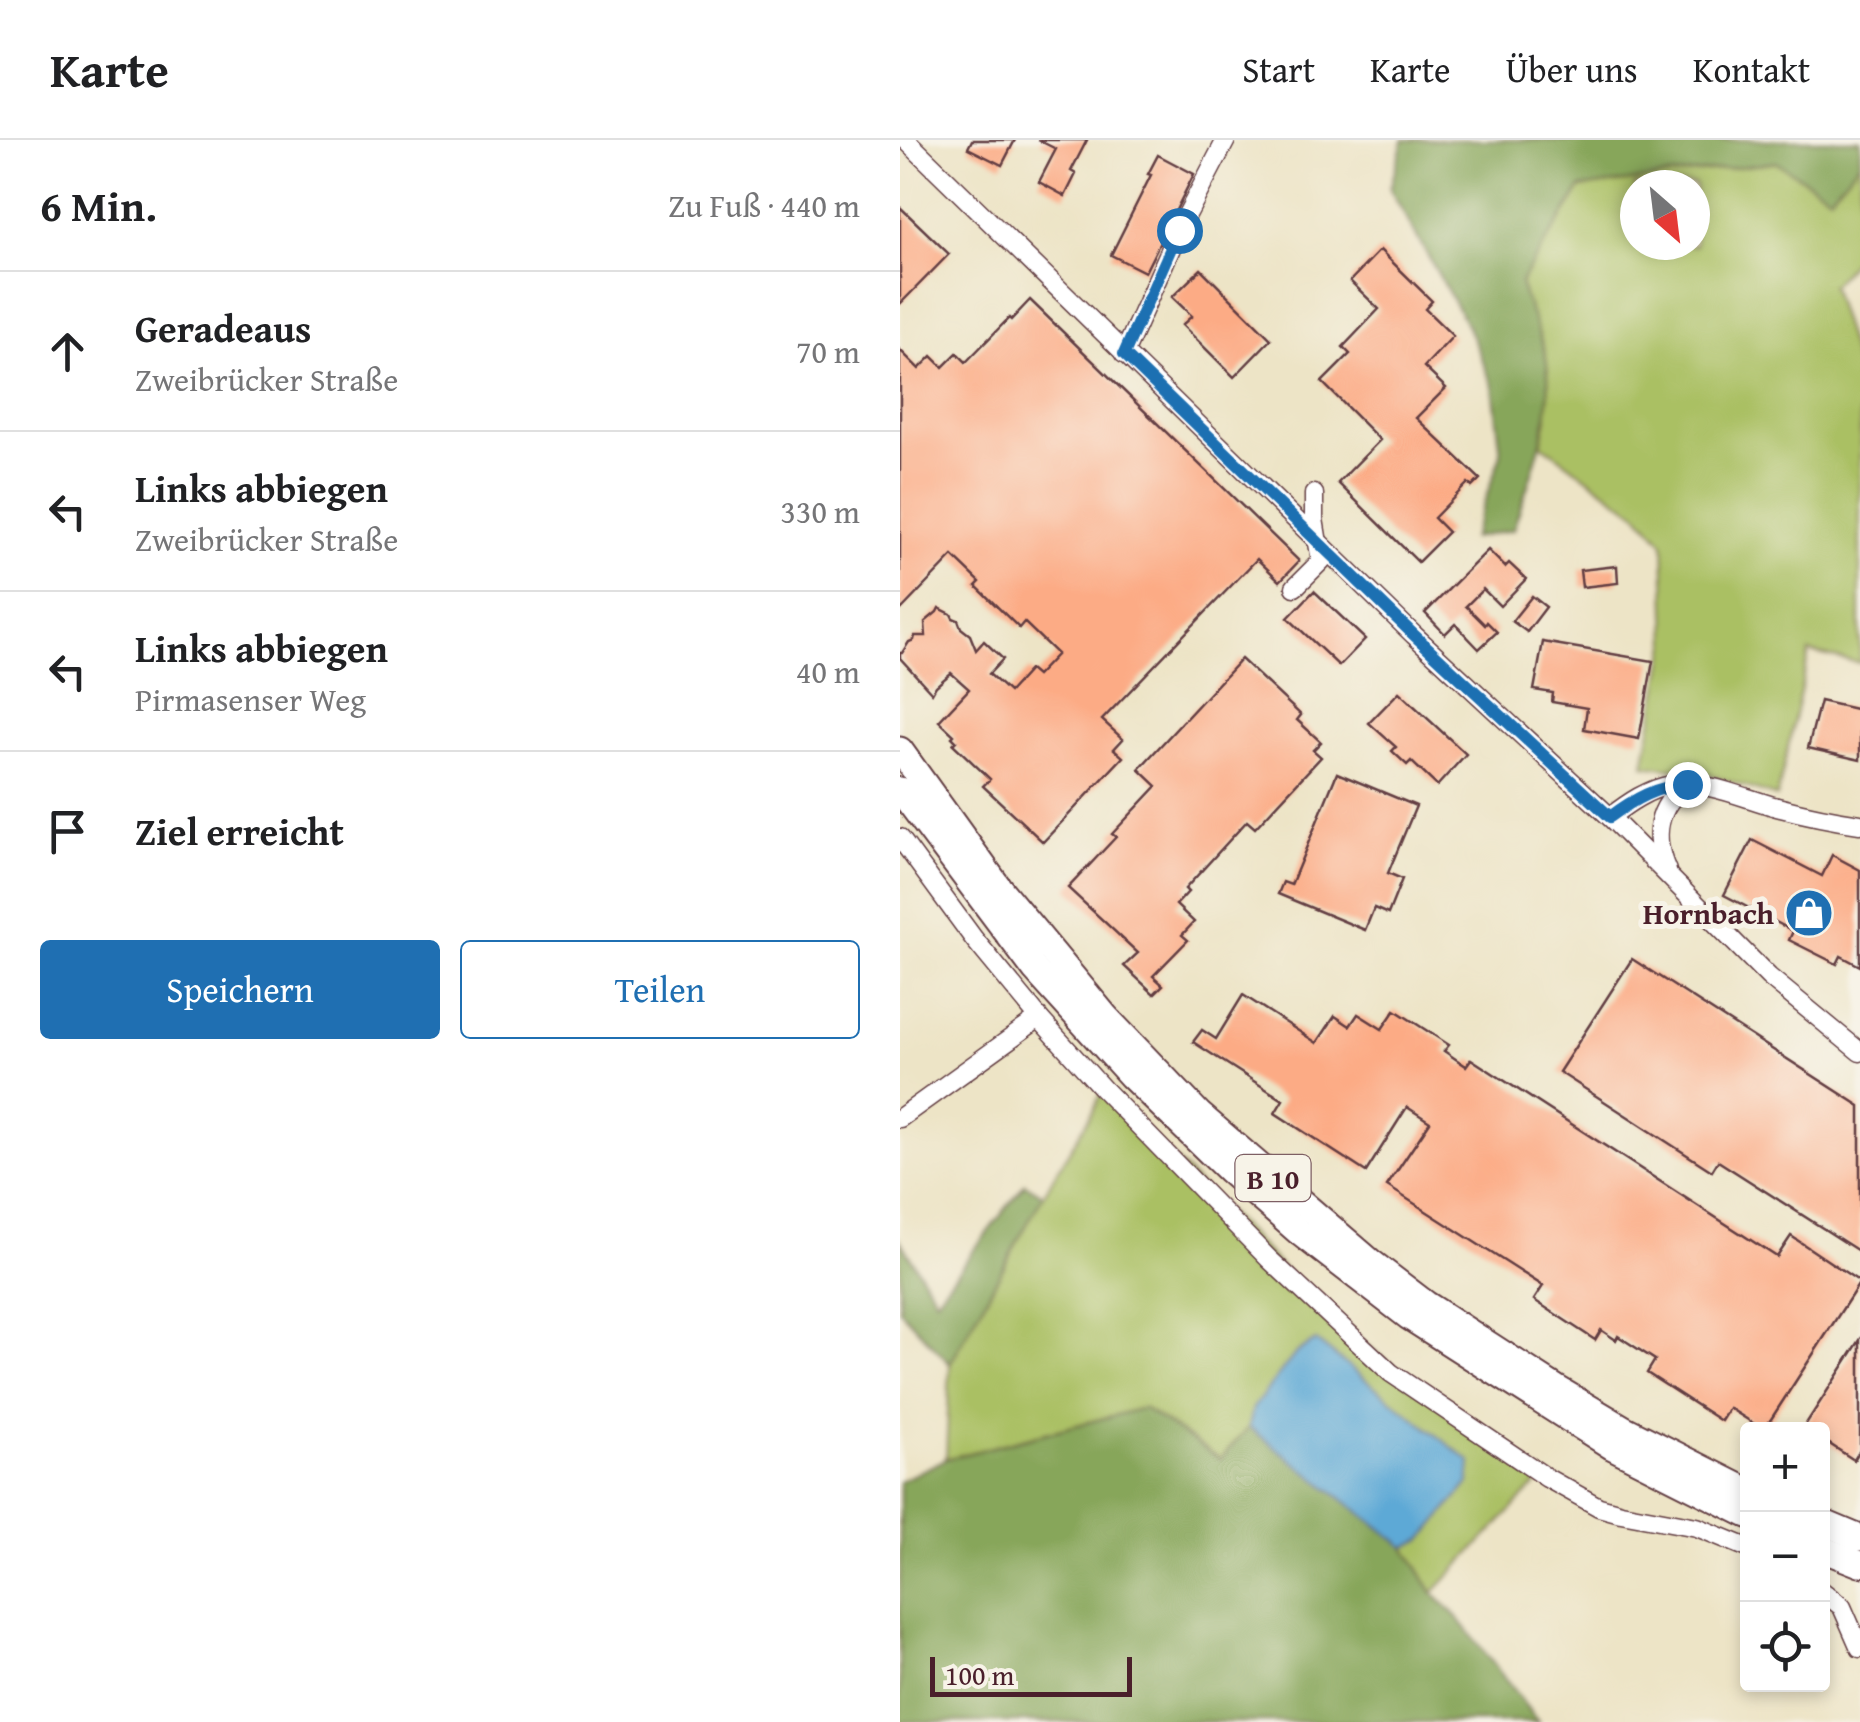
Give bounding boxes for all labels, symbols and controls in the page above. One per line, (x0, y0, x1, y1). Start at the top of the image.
text: Karte (50, 34, 169, 105)
text: Start (1242, 44, 1315, 95)
text: Karte (1370, 44, 1451, 95)
text: Über uns (1506, 44, 1638, 95)
text: Kontakt (1693, 44, 1810, 95)
north arrow (1620, 170, 1710, 260)
text: 6 Min. (40, 175, 157, 236)
text: Zu Fuß · 440 m (668, 182, 860, 229)
route start (1157, 208, 1203, 254)
text: Geradeaus (135, 300, 311, 356)
icon: ahead (40, 324, 95, 379)
text: 70 m (796, 328, 860, 375)
text: Zweibrücker Straße (135, 356, 398, 403)
text: Links abbiegen (135, 460, 388, 516)
icon: left (40, 484, 95, 539)
text: 330 m (781, 488, 860, 535)
text: Zweibrücker Straße (135, 516, 398, 563)
text: Links abbiegen (135, 620, 388, 676)
icon: left (40, 644, 95, 699)
text: 40 m (796, 648, 860, 695)
text: Pirmasenser Weg (135, 676, 366, 723)
route end (1665, 762, 1711, 808)
text: Ziel erreicht (135, 803, 344, 859)
icon: arrive (40, 804, 95, 859)
shop icon: Hornbach (1783, 887, 1835, 939)
place label: Hornbach (1643, 891, 1774, 935)
button: Speichern (40, 940, 440, 1039)
button: Teilen (460, 940, 860, 1039)
road number: B 10 (1236, 1155, 1310, 1201)
map controls (1740, 1422, 1830, 1692)
button: + (1740, 1422, 1830, 1512)
button: − (1740, 1512, 1830, 1602)
button: locate (1740, 1602, 1830, 1692)
scale bar (930, 1652, 1132, 1696)
text: 100 m (945, 1654, 1014, 1695)

